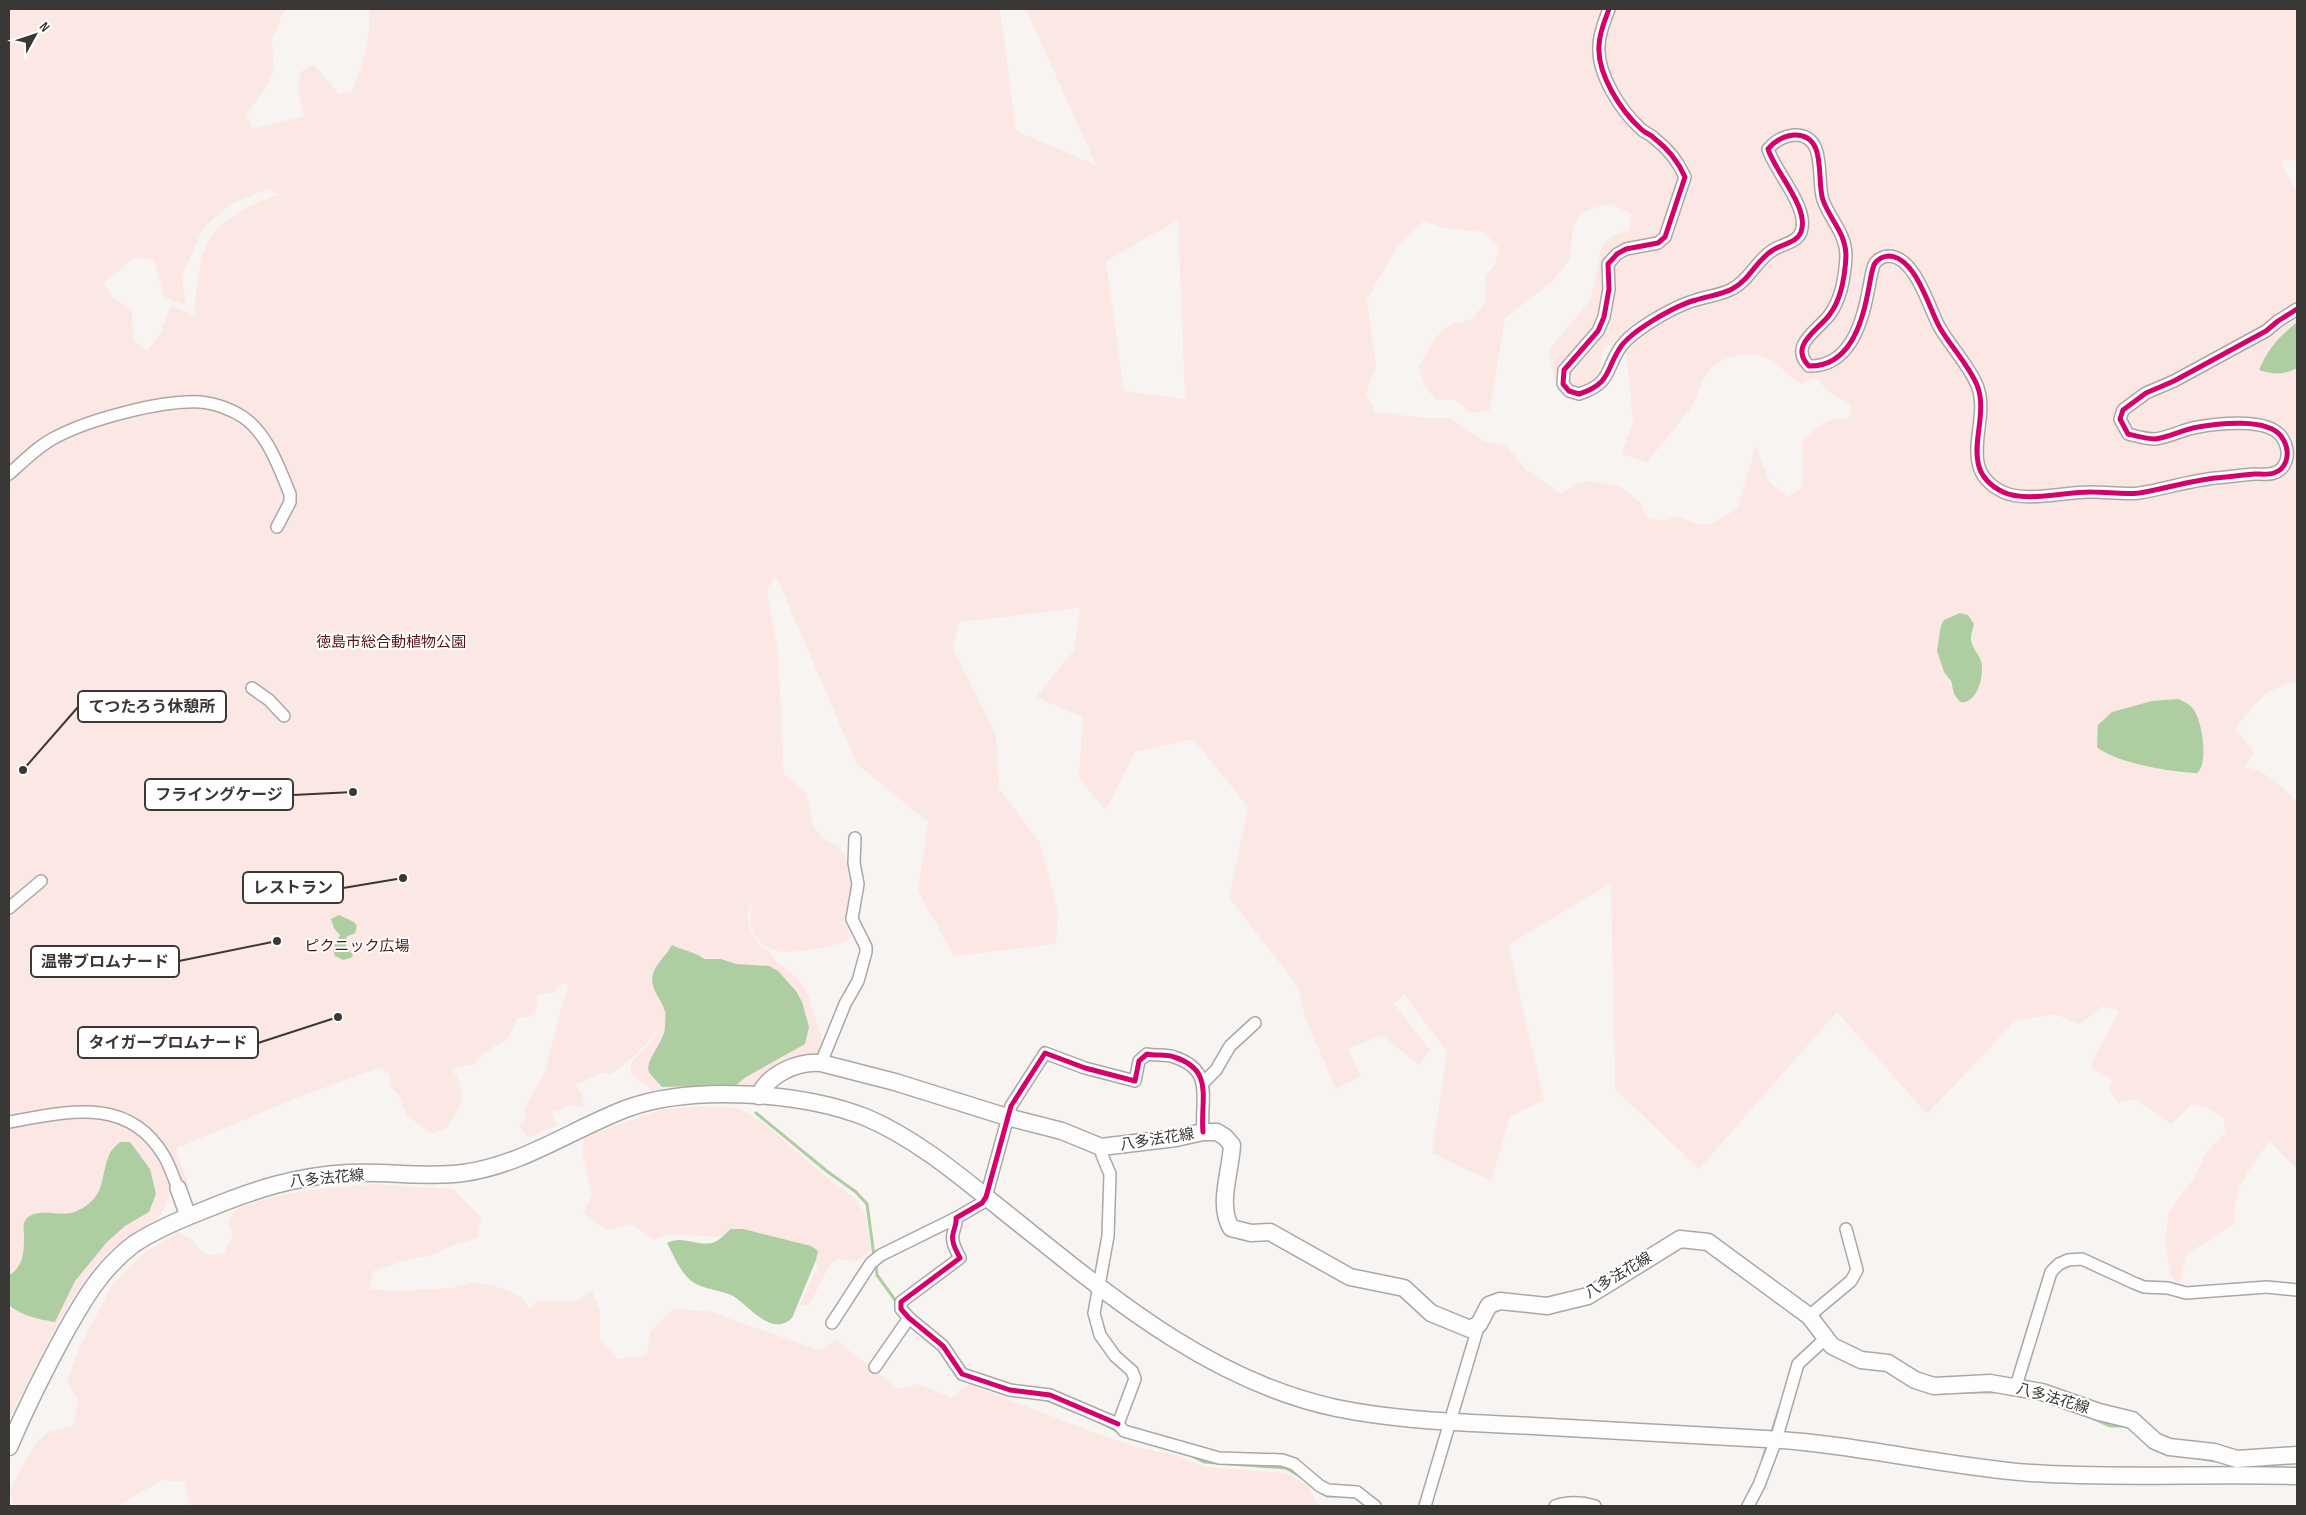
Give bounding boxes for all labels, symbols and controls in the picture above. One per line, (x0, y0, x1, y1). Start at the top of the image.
north arrow (10, 10, 60, 60)
text: N (36, 19, 53, 35)
park label: 徳島市総合動植物公園 (316, 633, 466, 652)
callout: てつたろう休憩所 (78, 691, 226, 722)
text: てつたろう休憩所 (89, 697, 215, 717)
callout: フライングケージ (145, 779, 293, 810)
text: フライングケージ (155, 785, 283, 805)
callout: レストラン (243, 872, 343, 903)
text: レストラン (253, 879, 333, 898)
park label: ピクニック広場 (304, 937, 410, 956)
callout: 温帯ブロムナード (31, 946, 179, 977)
text: 温帯ブロムナード (41, 953, 169, 972)
callout: タイガープロムナード (78, 1027, 258, 1058)
text: タイガープロムナード (88, 1034, 248, 1053)
street label: 八多法花線 (1119, 1124, 1196, 1155)
street label: 八多法花線 (289, 1166, 365, 1191)
street label: 八多法花線 (1581, 1248, 1655, 1303)
street label: 八多法花線 (2014, 1379, 2092, 1418)

